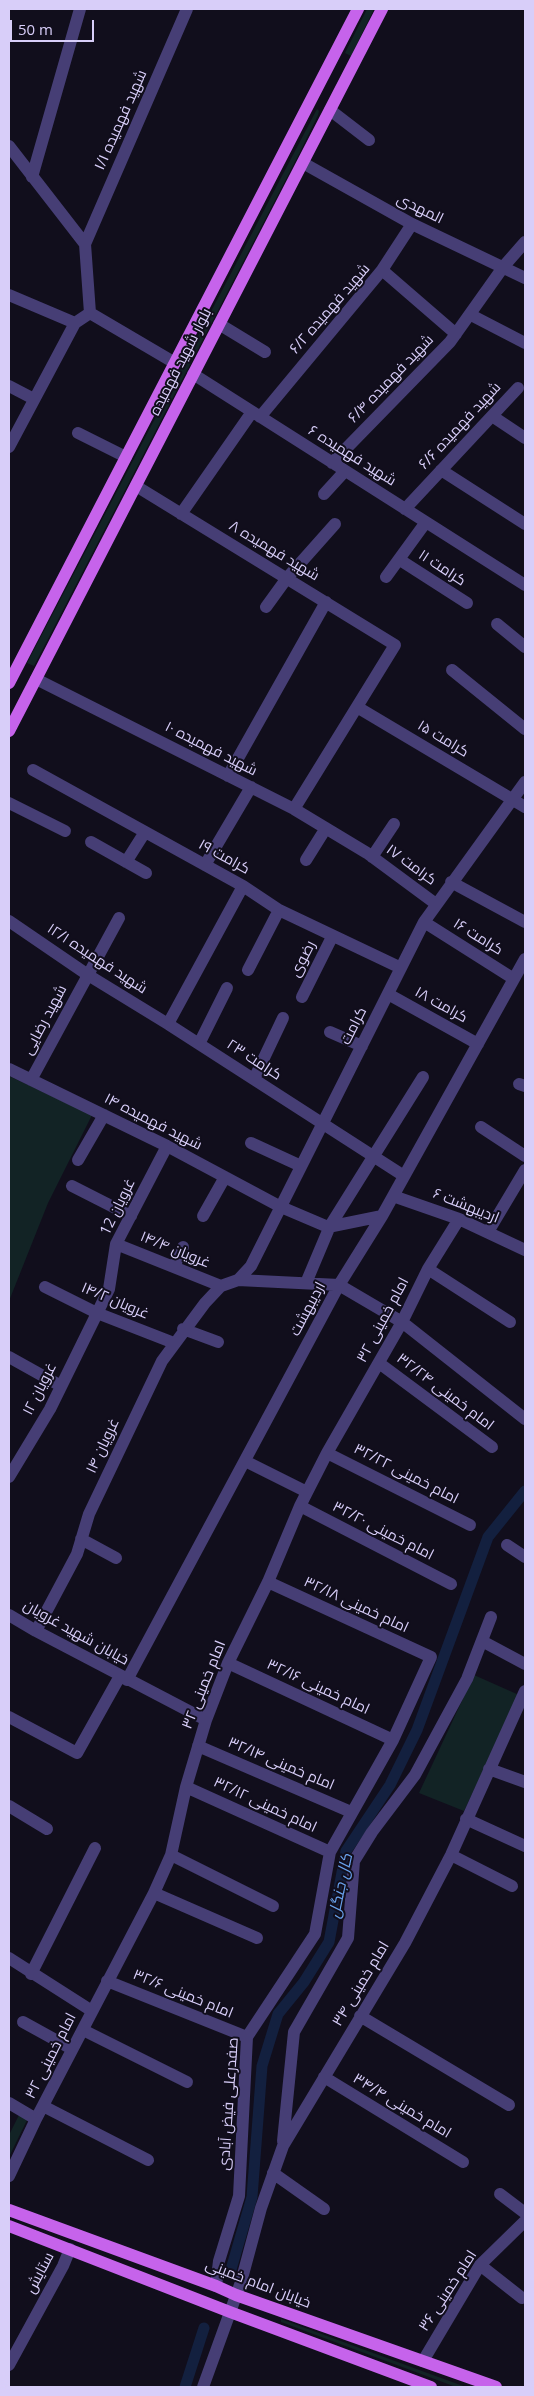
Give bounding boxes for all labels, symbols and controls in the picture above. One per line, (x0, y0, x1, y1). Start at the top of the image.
scale bar (12, 10, 96, 42)
text: 50 m (18, 19, 53, 39)
street label: شهید فهمیده ۱/۱ (91, 67, 151, 173)
street label: المهدی (394, 190, 446, 228)
street label: شهید فهمیده ۶/۲ (286, 260, 374, 358)
street label: بلوار شهید فهمیده (146, 305, 216, 419)
street label: شهید فهمیده ۶/۴ (344, 331, 438, 427)
street label: شهید فهمیده ۶/۶ (415, 379, 505, 473)
street label: شهید فهمیده ۶ (305, 422, 399, 490)
street label: شهید فهمیده ۸ (226, 517, 322, 585)
street label: کرامت ۱۱ (415, 546, 469, 590)
street label: کرامت ۱۵ (414, 717, 472, 761)
street label: شهید فهمیده ۱۰ (162, 718, 260, 780)
street label: کرامت ۱۹ (195, 836, 253, 878)
street label: کرامت ۱۷ (382, 841, 440, 889)
street label: کرامت ۱۶ (450, 915, 506, 959)
street label: شهید فهمیده ۱۲/۱ (44, 920, 150, 998)
street label: رضوی (286, 938, 320, 980)
street label: شهید رضایی (19, 982, 71, 1058)
street label: کرامت ۱۸ (411, 983, 471, 1027)
street label: کرامت (337, 1004, 371, 1048)
street label: کرامت ۲۳ (223, 1036, 285, 1084)
street label: شهید فهمیده ۱۴ (101, 1090, 205, 1154)
street label: غرویان 12 (97, 1176, 139, 1238)
street label: اردیبهشت ۶ (430, 1185, 502, 1227)
street label: غرویان ۱۴/۴ (137, 1228, 213, 1272)
street label: امام خمینی ۳۲ (353, 1274, 413, 1366)
street label: غرویان ۱۴/۲ (78, 1279, 152, 1323)
street label: اردیبهشت (286, 1279, 330, 1339)
street label: امام خمینی ۳۲/۲۴ (393, 1350, 497, 1434)
street label: غرویان ۱۲ (19, 1360, 61, 1418)
street label: غرویان ۱۴ (82, 1416, 124, 1476)
street label: امام خمینی ۳۲/۲۲ (351, 1440, 461, 1508)
street label: امام خمینی ۳۲/۲۰ (329, 1498, 437, 1564)
street label: امام خمینی ۳۲/۱۸ (301, 1573, 411, 1637)
street label: خیابان شهید غرویان (20, 1597, 132, 1669)
street label: امام خمینی ۳۲ (178, 1638, 230, 1732)
street label: امام خمینی ۳۲/۱۶ (264, 1655, 372, 1719)
street label: امام خمینی ۳۲/۱۴ (225, 1733, 337, 1795)
street label: امام خمینی ۳۲/۱۲ (210, 1773, 320, 1837)
water label: کال جنگل (325, 1852, 357, 1920)
street label: امام خمینی ۳۴ (329, 1938, 393, 2030)
street label: امام خمینی ۳۲/۶ (130, 1966, 236, 2022)
street label: امام خمینی ۳۲ (22, 2010, 80, 2102)
street label: صفدرعلی فیض آبادی (215, 2037, 243, 2171)
street label: امام خمینی ۳۴/۴ (350, 2070, 454, 2142)
street label: امام خمینی ۳۶ (415, 2247, 481, 2335)
street label: ستایش (22, 2249, 58, 2297)
street label: خیابان امام خمینی (203, 2256, 313, 2312)

